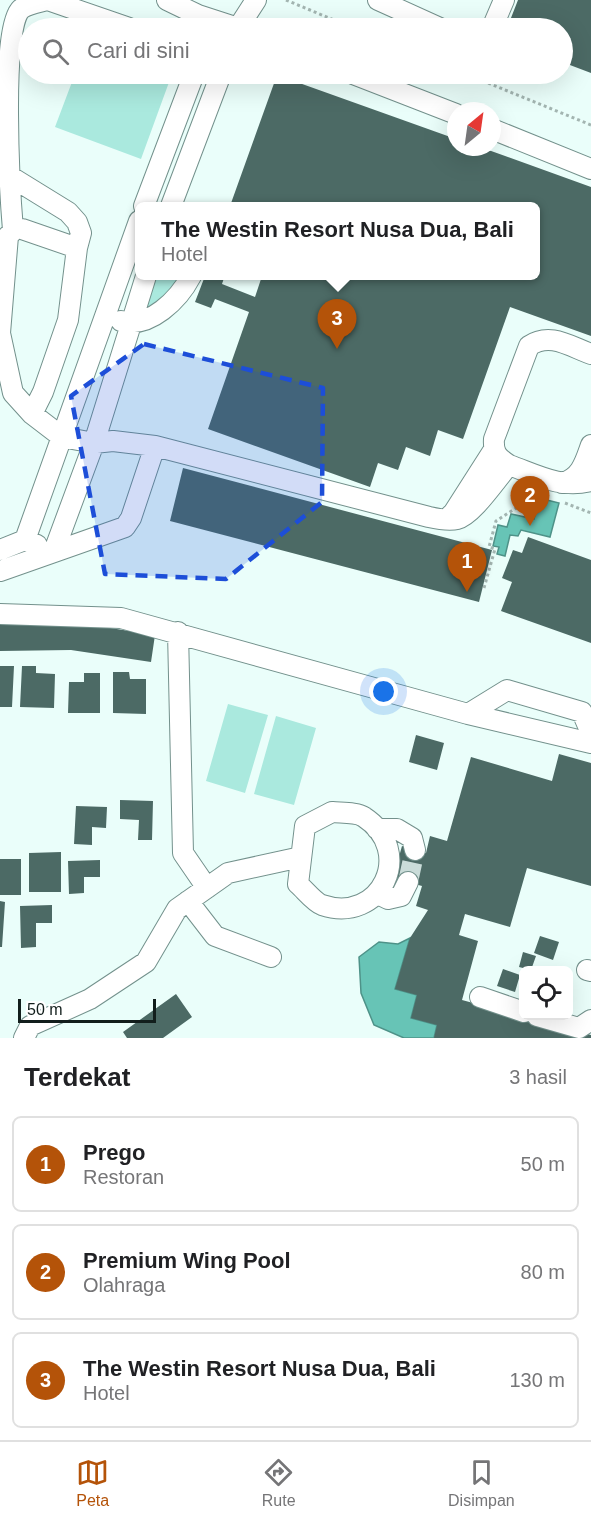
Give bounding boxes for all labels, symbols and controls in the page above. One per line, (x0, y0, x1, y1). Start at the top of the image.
search box (18, 18, 573, 84)
icon: search (39, 35, 72, 68)
text: Cari di sini (87, 38, 190, 63)
north arrow (447, 102, 501, 156)
popup (135, 202, 540, 280)
text: The Westin Resort Nusa Dua, Bali (161, 217, 514, 242)
text: Hotel (161, 243, 208, 265)
pin: 3 (318, 300, 356, 349)
pin: 2 (510, 476, 550, 526)
pin: 1 (448, 542, 486, 592)
your location (369, 677, 398, 706)
map controls (519, 966, 573, 1020)
button: locate (519, 966, 573, 1020)
scale bar (18, 996, 156, 1024)
text: 50 m (27, 1001, 63, 1018)
text: Terdekat (24, 1062, 130, 1092)
text: 3 hasil (509, 1066, 567, 1088)
text: Prego (83, 1140, 145, 1165)
text: 1 (40, 1153, 51, 1175)
text: 50 m (521, 1153, 565, 1175)
text: Restoran (83, 1166, 164, 1188)
text: Premium Wing Pool (83, 1248, 291, 1273)
text: 2 (40, 1261, 51, 1283)
text: 80 m (521, 1261, 565, 1283)
text: Olahraga (83, 1274, 165, 1296)
text: The Westin Resort Nusa Dua, Bali (83, 1356, 436, 1381)
text: 3 (40, 1369, 51, 1391)
text: 130 m (509, 1369, 565, 1391)
text: Hotel (83, 1382, 130, 1404)
tab: Peta (76, 1456, 109, 1510)
tab: Rute (262, 1456, 296, 1510)
tab: Disimpan (448, 1456, 515, 1510)

